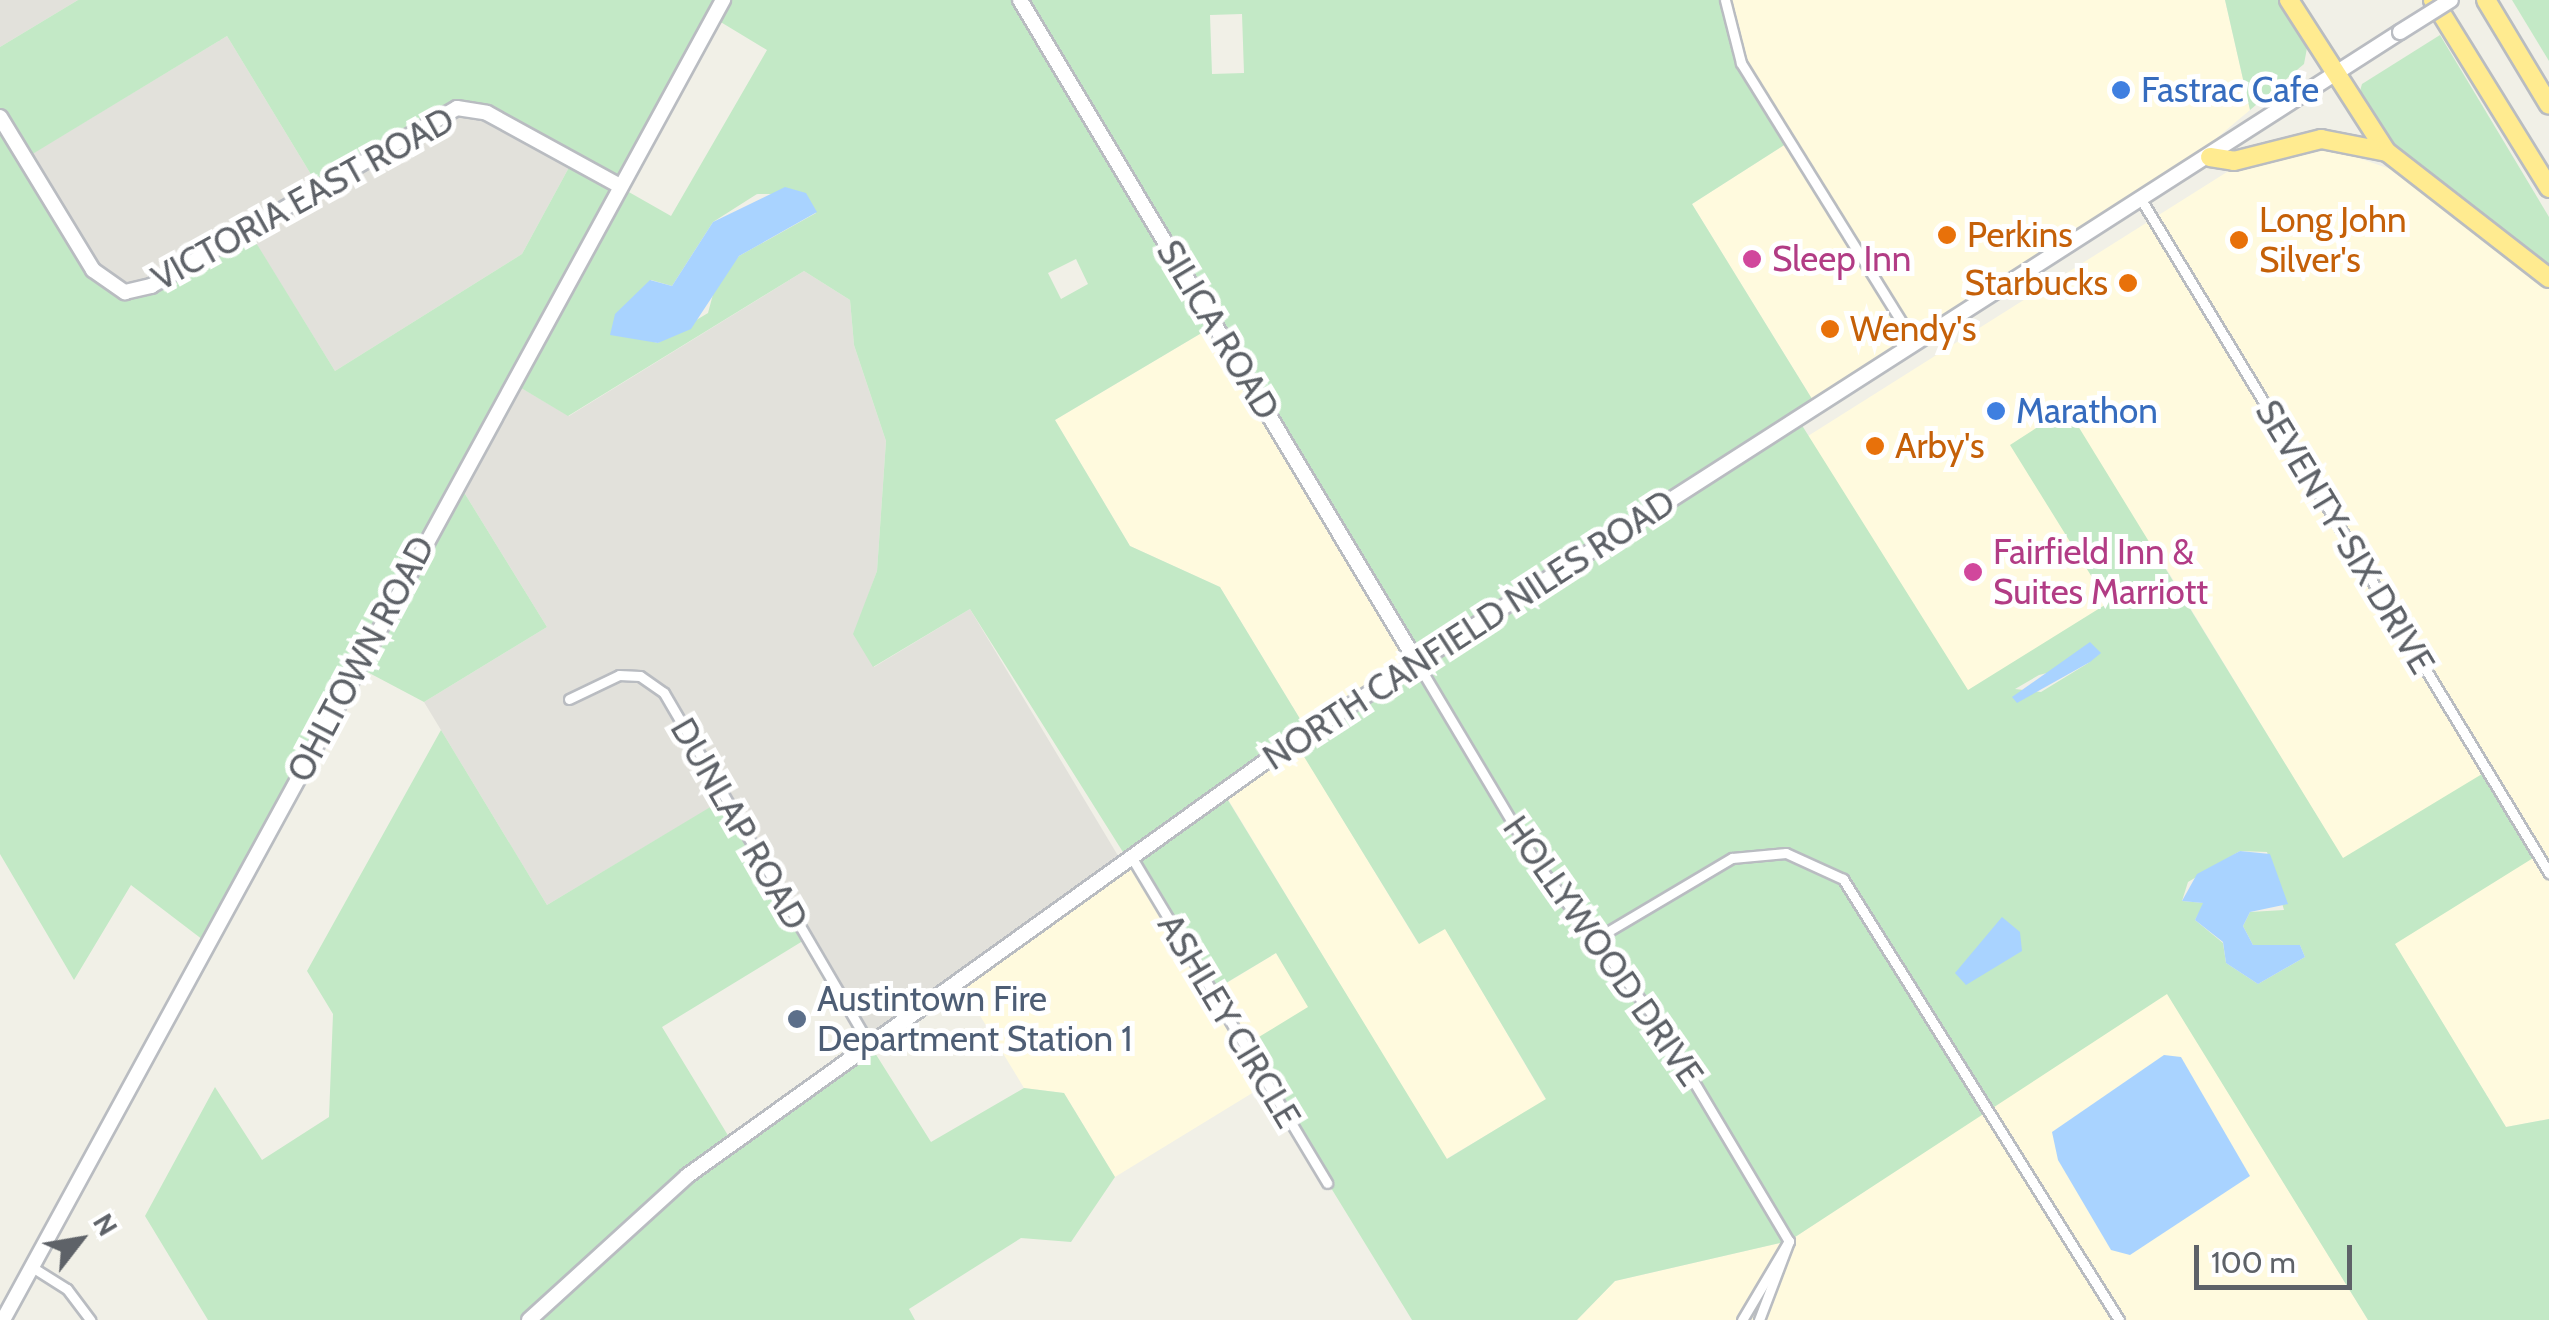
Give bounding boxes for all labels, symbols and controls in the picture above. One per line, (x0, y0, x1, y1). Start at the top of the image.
place label: Fastrac Cafe (2141, 69, 2319, 111)
marker: Fastrac Cafe (2110, 79, 2132, 101)
street label: VICTORIA EAST ROAD (145, 99, 461, 299)
place label: Long John Silver's (2259, 199, 2407, 281)
place label: Perkins (1967, 214, 2073, 256)
marker: Perkins (1936, 224, 1958, 246)
marker: Long John Silver's (2228, 229, 2250, 251)
street label: SILICA ROAD (1148, 233, 1288, 427)
place label: Sleep Inn (1772, 238, 1911, 280)
marker: Sleep Inn (1741, 248, 1763, 270)
place label: Starbucks (1965, 262, 2108, 304)
marker: Starbucks (2117, 272, 2139, 294)
place label: Wendy's (1850, 308, 1976, 350)
marker: Wendy's (1819, 318, 1841, 340)
place label: Marathon (2016, 390, 2158, 432)
street label: SEVENTY-SIX DRIVE (2247, 393, 2443, 681)
marker: Marathon (1985, 400, 2007, 422)
place label: Arby's (1895, 425, 1984, 467)
marker: Arby's (1864, 435, 1886, 457)
street label: NORTH CANFIELD NILES ROAD (1255, 481, 1683, 779)
street label: OHLTOWN ROAD (279, 529, 443, 789)
place label: Fairfield Inn & Suites Marriott (1993, 531, 2208, 613)
marker: Fairfield Inn & Suites Marriott (1962, 561, 1984, 583)
street label: DUNLAP ROAD (662, 711, 816, 937)
street label: HOLLYWOOD DRIVE (1494, 808, 1712, 1094)
street label: ASHLEY CIRCLE (1149, 907, 1309, 1135)
place label: Austintown Fire Department Station 1 (817, 978, 1132, 1060)
marker: Austintown Fire Department Station 1 (786, 1008, 808, 1030)
north arrow (30, 1190, 130, 1290)
text: N (86, 1207, 125, 1242)
scale bar (2199, 1225, 2356, 1287)
text: 100 m (2211, 1244, 2296, 1281)

